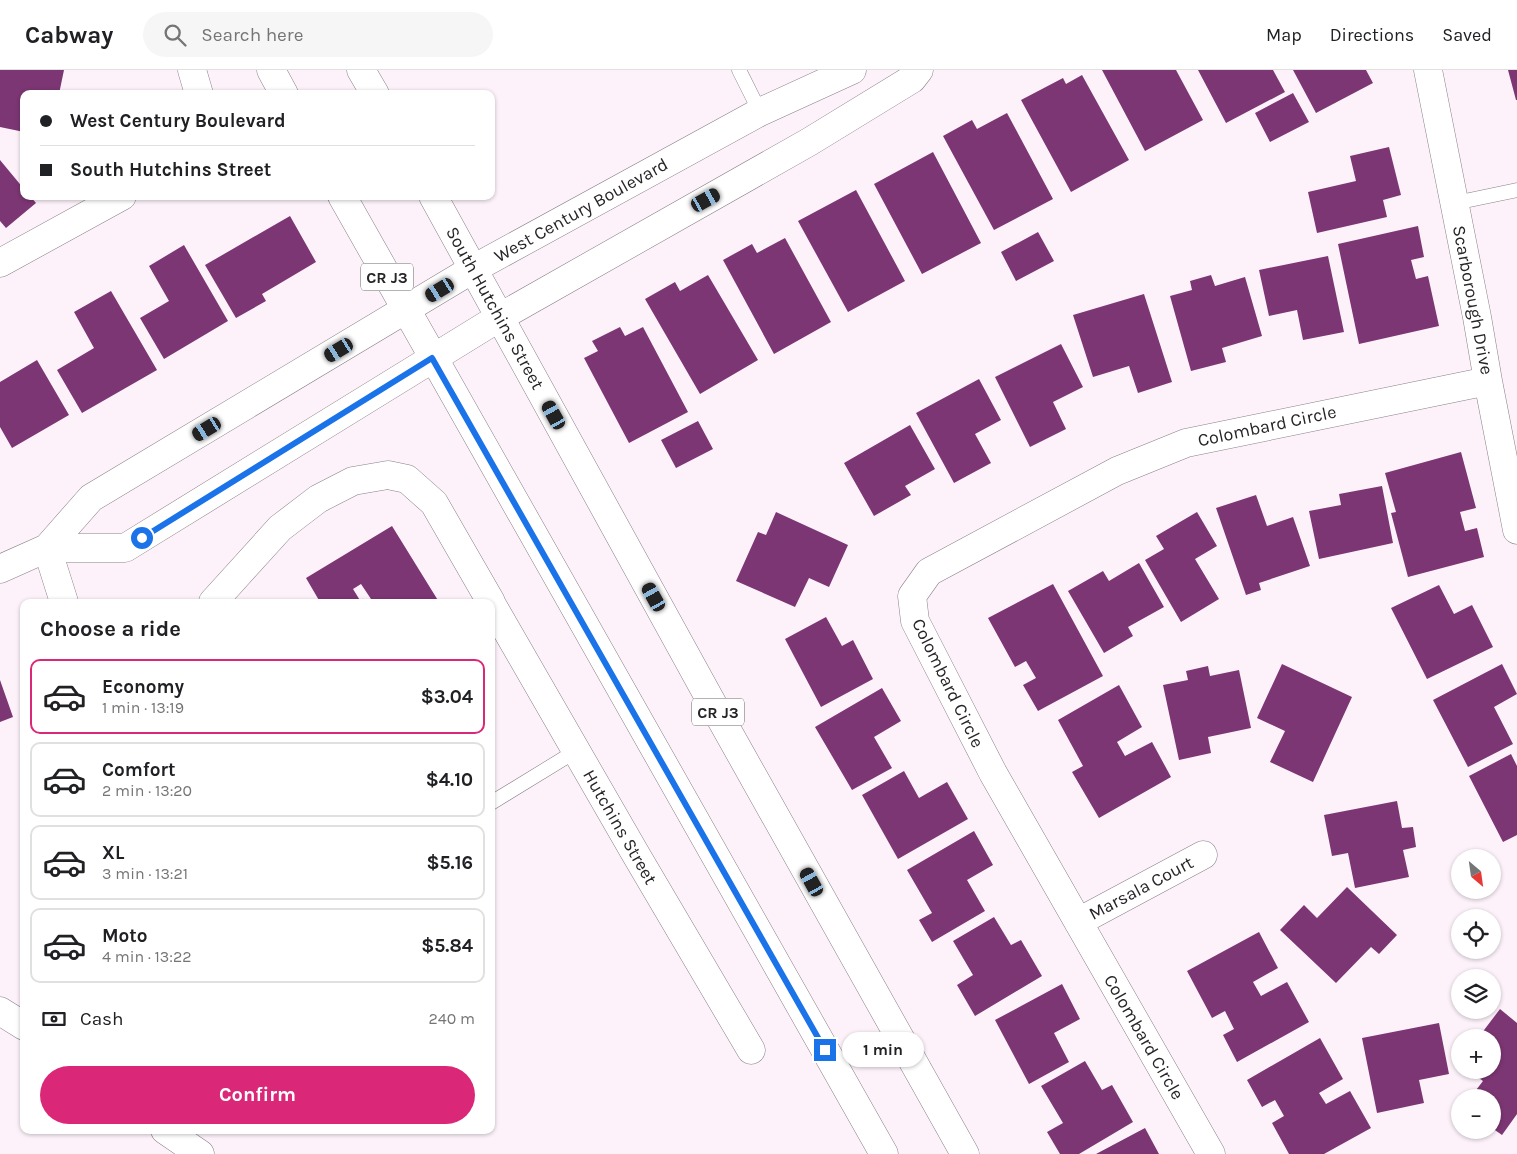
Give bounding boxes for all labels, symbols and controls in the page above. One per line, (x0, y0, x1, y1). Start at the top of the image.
search box (143, 12, 493, 57)
text: Cabway (25, 21, 113, 49)
icon: search (161, 21, 189, 49)
text: Search here (201, 24, 304, 46)
text: Map (1266, 24, 1302, 46)
text: Directions (1330, 24, 1414, 46)
text: Saved (1442, 24, 1492, 46)
text: West Century Boulevard (70, 110, 286, 132)
street label: West Century Boulevard (490, 153, 672, 267)
text: South Hutchins Street (70, 159, 271, 181)
car (689, 186, 722, 214)
street label: South Hutchins Street (441, 223, 549, 393)
street label: Scarborough Drive (1448, 223, 1498, 377)
road number: CR J3 (361, 263, 413, 290)
car (423, 276, 456, 304)
car (322, 336, 355, 364)
car (540, 398, 567, 432)
street label: Colombard Circle (1196, 401, 1338, 451)
car (190, 415, 223, 443)
route start (131, 527, 153, 549)
car (640, 580, 667, 614)
street label: Colombard Circle (907, 615, 989, 751)
text: Choose a ride (40, 616, 181, 642)
icon: car (42, 674, 87, 719)
text: Economy (102, 676, 184, 698)
text: $3.04 (421, 686, 473, 708)
text: 1 min · 13:19 (102, 698, 184, 717)
road number: CR J3 (692, 698, 744, 726)
icon: car (42, 757, 87, 802)
text: Comfort (102, 759, 176, 781)
street label: Hutchins Street (578, 766, 662, 889)
text: $4.10 (426, 769, 473, 791)
text: 2 min · 13:20 (102, 781, 192, 800)
icon: car (42, 840, 87, 885)
text: XL (102, 842, 124, 864)
north arrow (1451, 849, 1501, 899)
map controls (1451, 849, 1501, 1139)
street label: Marsala Court (1085, 851, 1197, 925)
text: $5.16 (426, 852, 473, 874)
text: 3 min · 13:21 (102, 864, 188, 883)
car (798, 865, 825, 899)
button: locate (1451, 909, 1501, 959)
icon: car (42, 923, 87, 968)
text: Moto (102, 925, 148, 947)
text: $5.84 (421, 935, 473, 957)
text: 4 min · 13:22 (102, 947, 192, 966)
button: layers (1451, 969, 1501, 1019)
street label: Colombard Circle (1099, 970, 1189, 1104)
icon: cash (40, 1005, 68, 1033)
text: Cash (80, 1008, 124, 1030)
text: 240 m (429, 1009, 475, 1028)
button: + (1451, 1029, 1501, 1079)
callout: 1 min (842, 1032, 925, 1068)
route end (814, 1039, 836, 1061)
text: 1 min (863, 1040, 903, 1059)
button: Confirm (40, 1066, 475, 1124)
button: − (1451, 1089, 1501, 1139)

